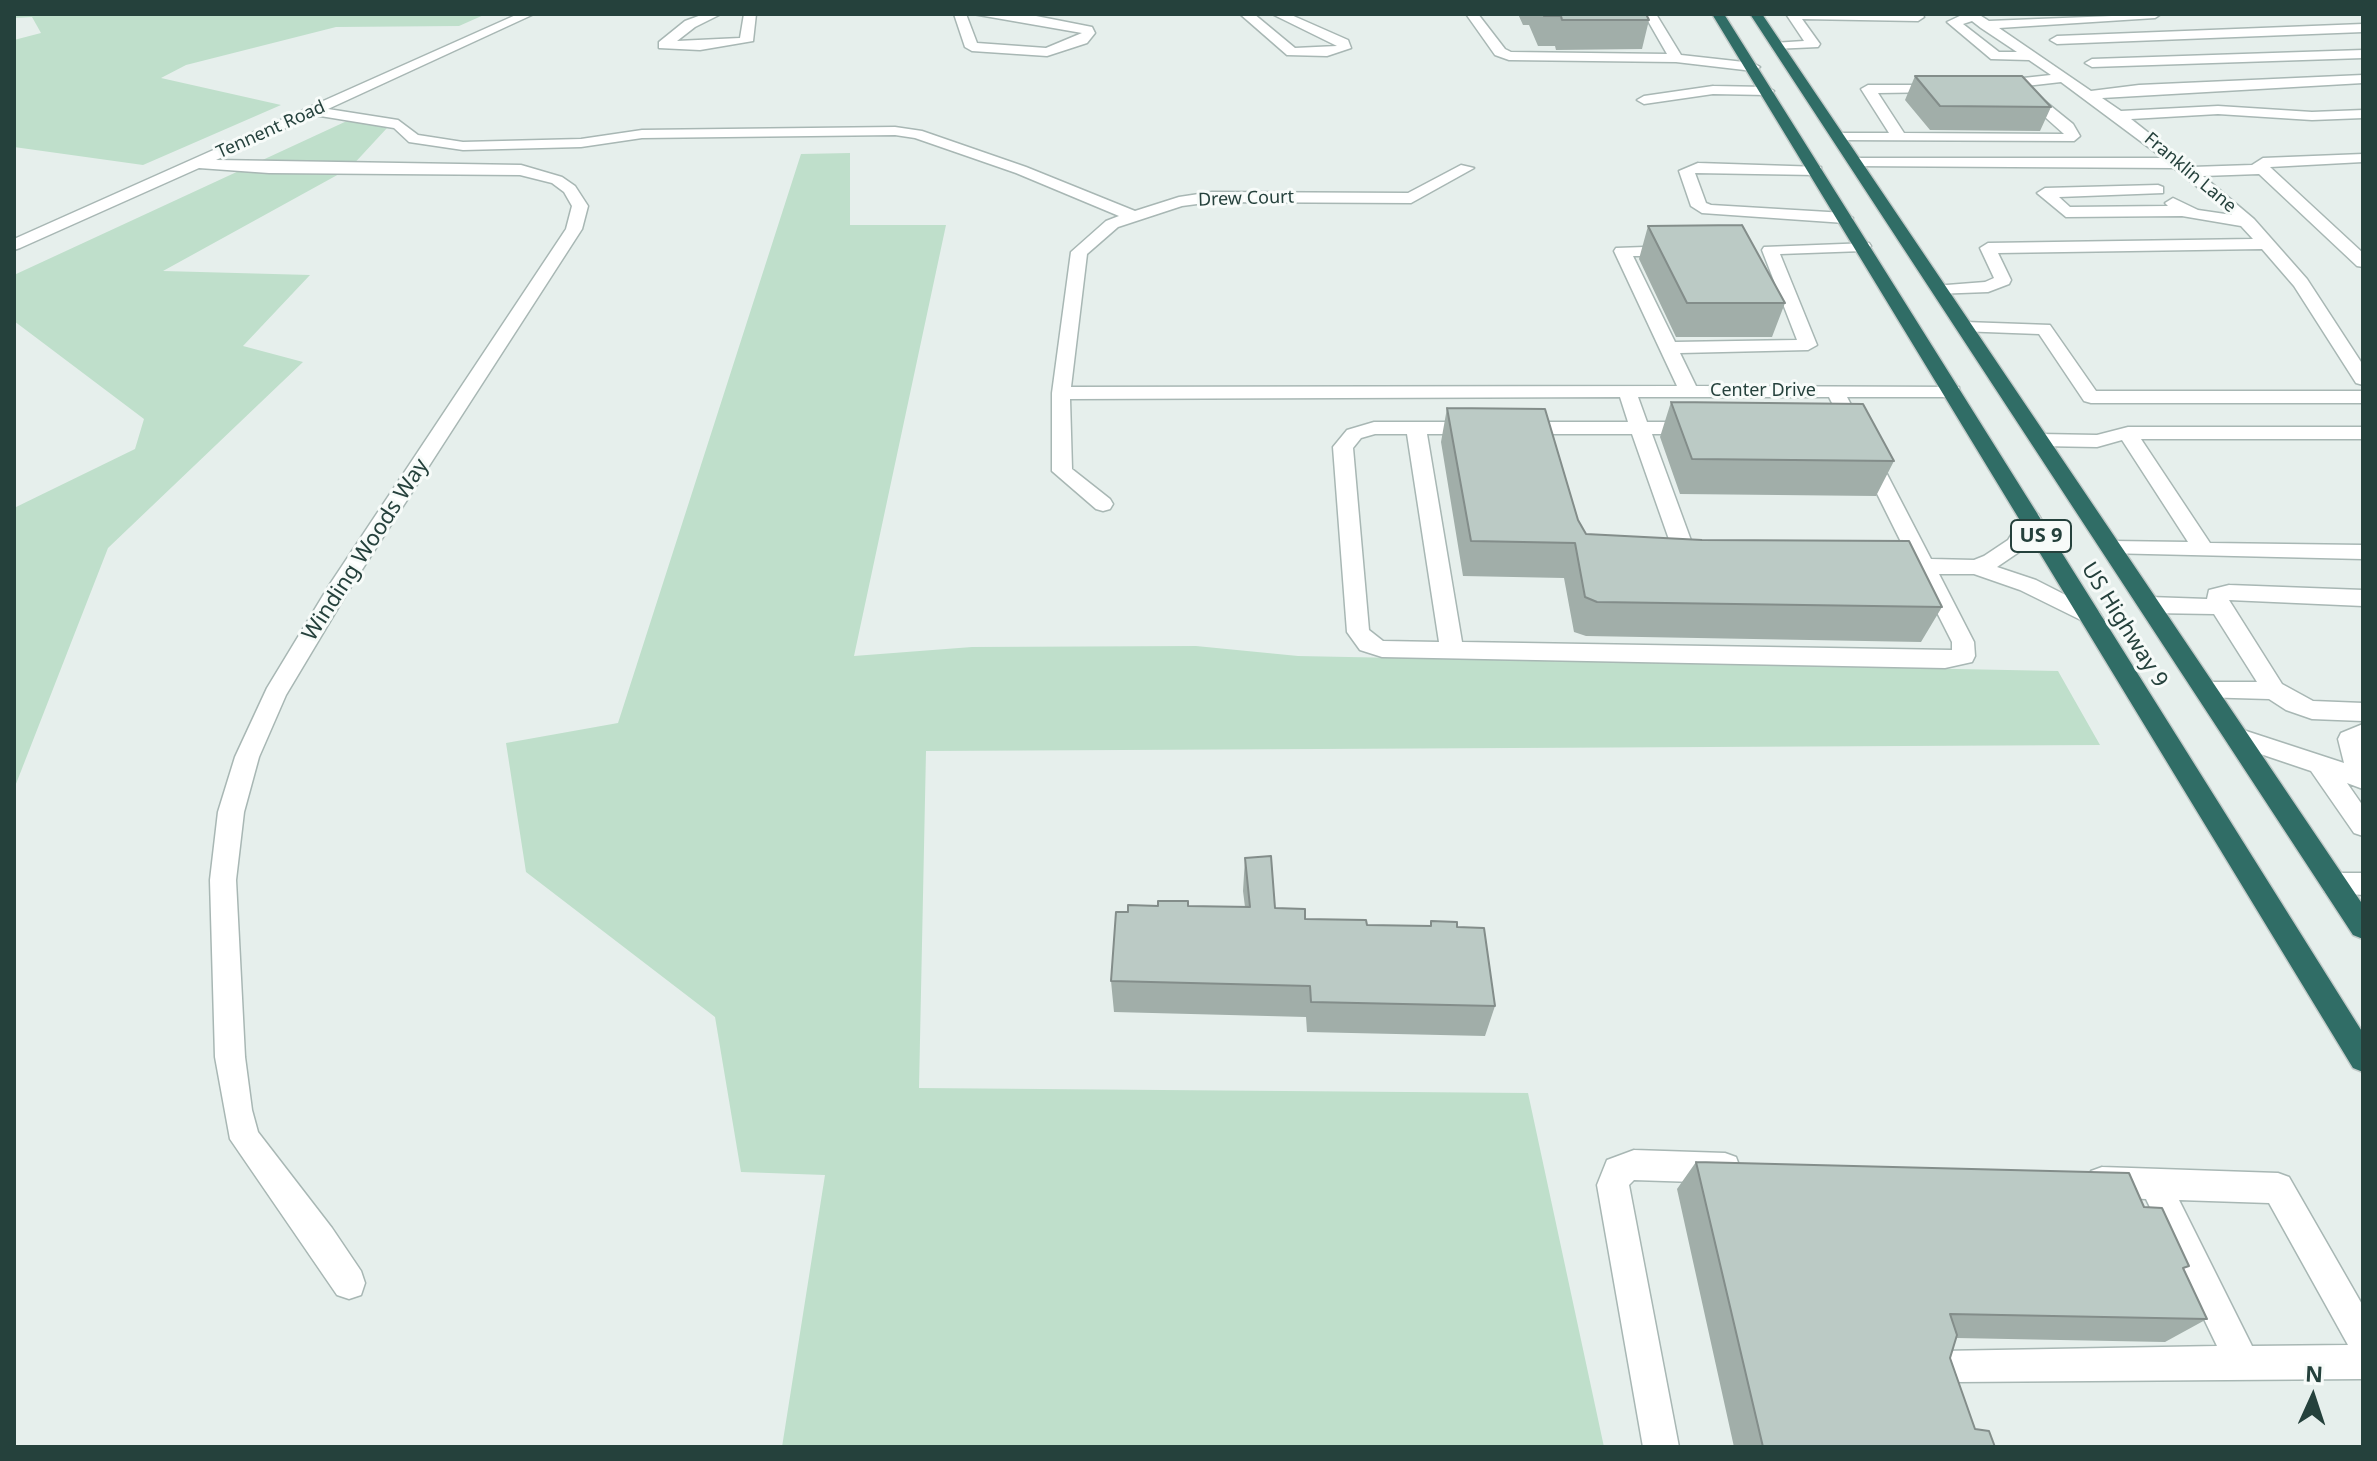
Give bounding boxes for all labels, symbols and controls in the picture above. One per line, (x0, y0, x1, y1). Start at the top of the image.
street label: Tennent Road (213, 96, 329, 164)
street label: Franklin Lane (2140, 128, 2240, 218)
street label: Drew Court (1198, 187, 1294, 211)
street label: Center Drive (1710, 380, 1816, 402)
street label: Winding Woods Way (297, 454, 435, 646)
road number: US 9 (2011, 520, 2071, 552)
street label: US Highway 9 (2075, 558, 2173, 692)
north arrow (2273, 1357, 2353, 1437)
text: N (2305, 1358, 2324, 1388)

